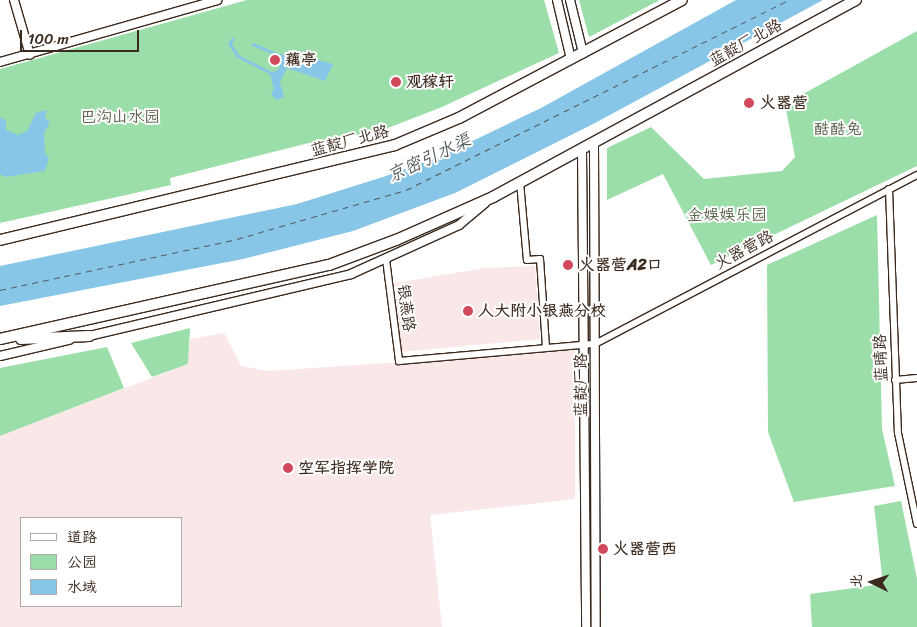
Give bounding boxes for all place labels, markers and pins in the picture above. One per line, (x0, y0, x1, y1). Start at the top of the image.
place label: 藕亭 (285, 50, 317, 70)
marker: 藕亭 (269, 54, 281, 66)
place label: 观稼轩 (406, 72, 454, 92)
marker: 观稼轩 (390, 76, 402, 88)
place label: 火器营 (760, 93, 808, 113)
marker: 火器营 (742, 96, 756, 110)
place label: 火器营A2口 (579, 255, 663, 275)
marker: 火器营A2口 (561, 258, 575, 272)
place label: 人大附小银燕分校 (478, 301, 606, 321)
marker: 人大附小银燕分校 (462, 305, 474, 317)
place label: 空军指挥学院 (298, 458, 394, 478)
marker: 空军指挥学院 (282, 462, 294, 474)
place label: 火器营西 (613, 539, 677, 559)
marker: 火器营西 (597, 543, 609, 555)

